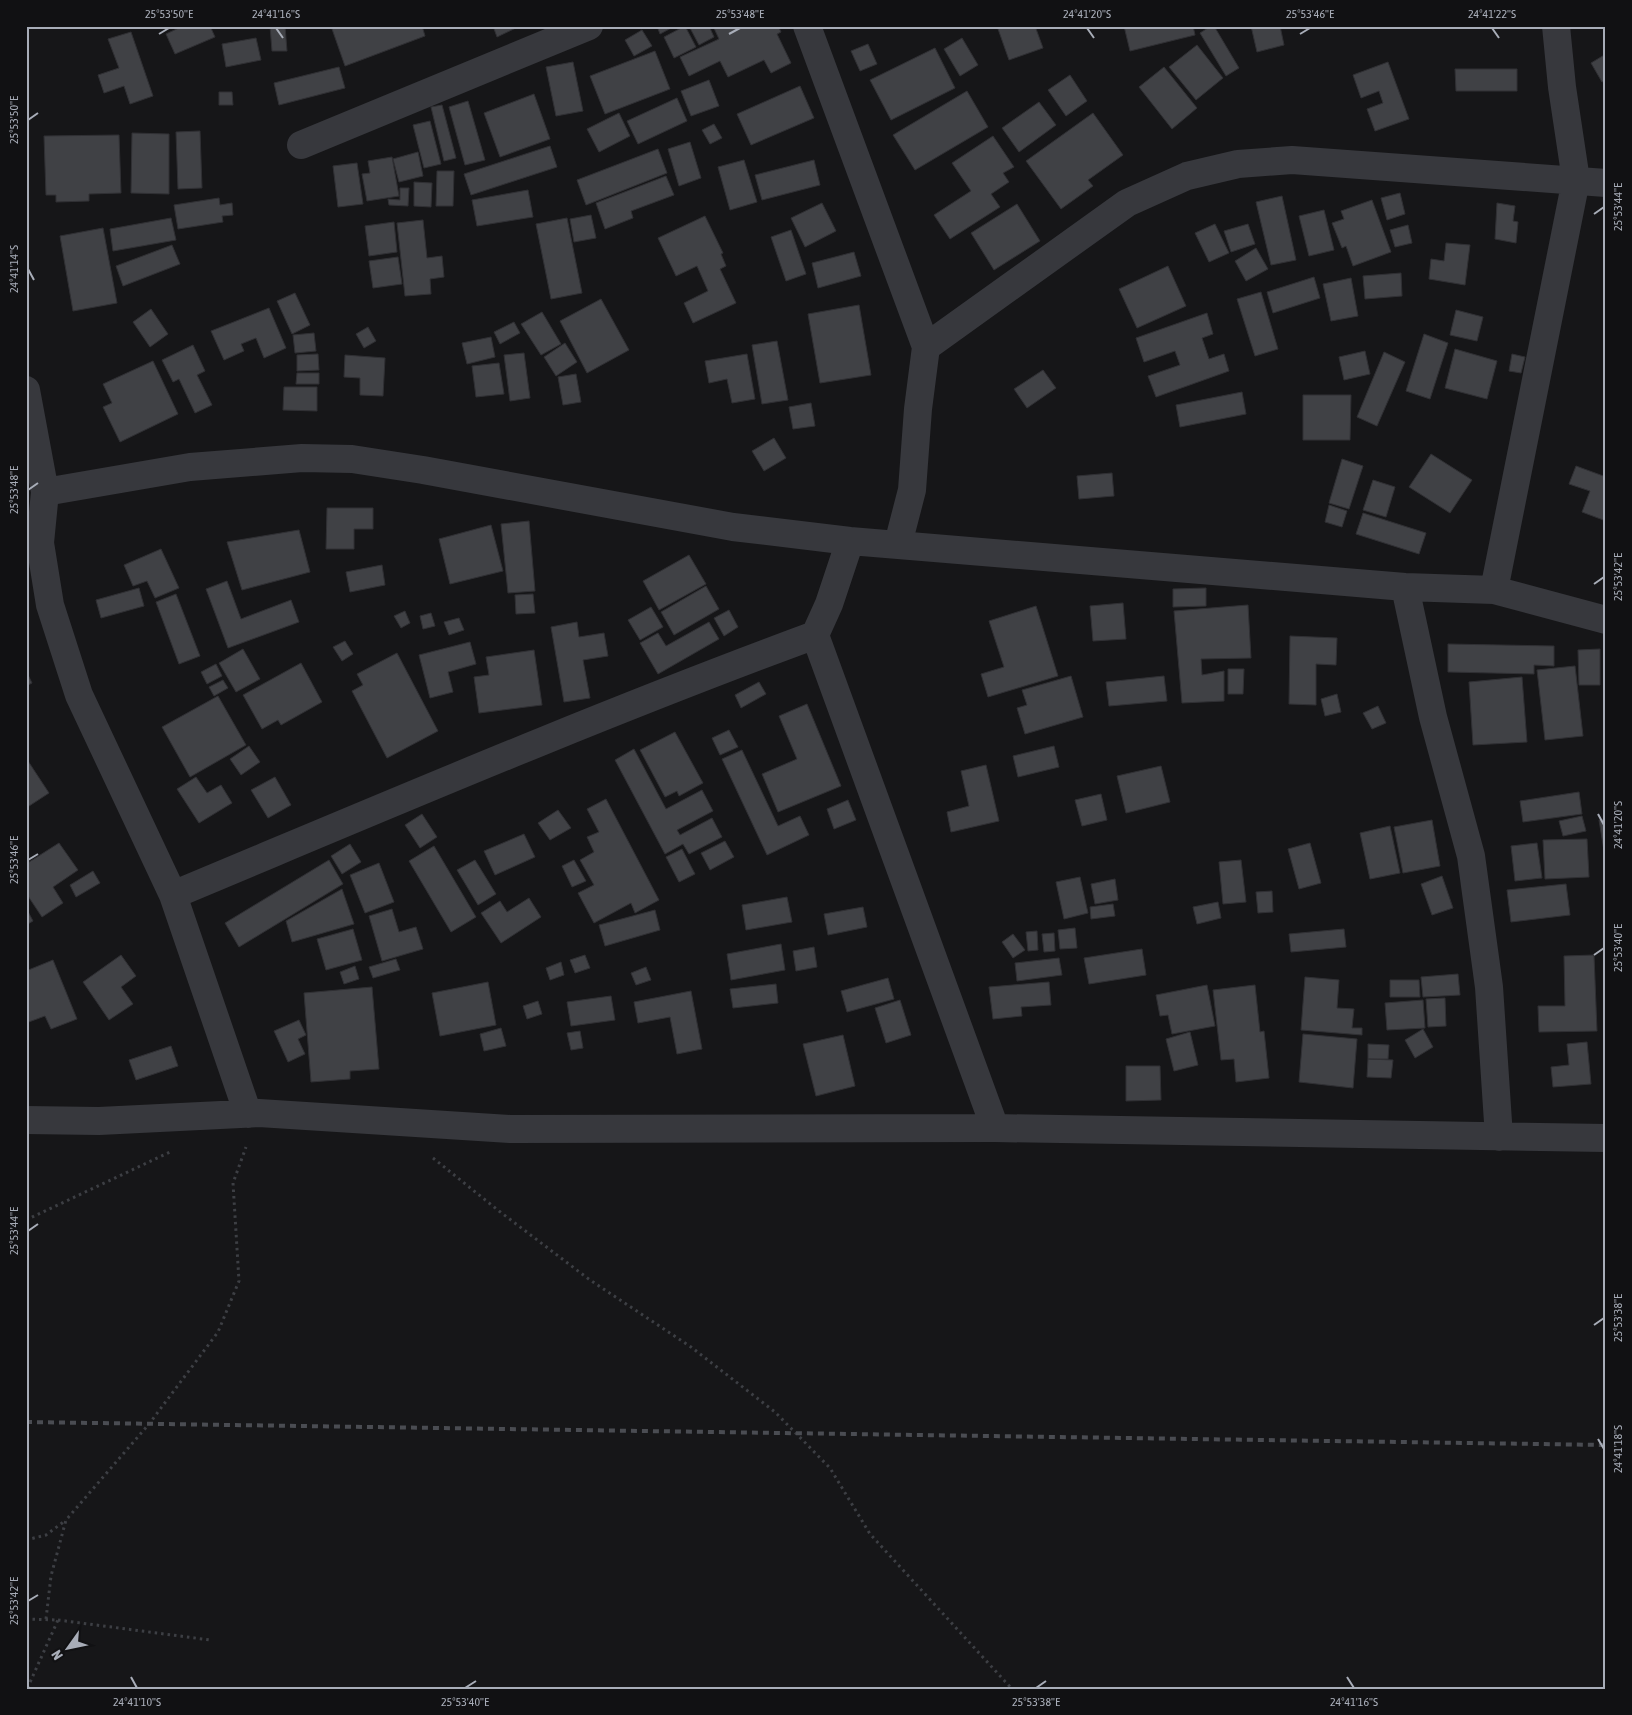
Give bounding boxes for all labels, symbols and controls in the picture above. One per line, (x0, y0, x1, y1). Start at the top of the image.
text: 25°53'50"E (145, 7, 193, 21)
text: 24°41'16"S (252, 7, 300, 21)
text: 25°53'48"E (716, 7, 764, 21)
text: 24°41'20"S (1063, 7, 1111, 21)
text: 25°53'46"E (1286, 7, 1334, 21)
text: 24°41'22"S (1468, 7, 1516, 21)
text: 25°53'50"E (7, 96, 21, 144)
text: 25°53'44"E (1611, 183, 1625, 231)
text: 24°41'14"S (7, 245, 21, 293)
text: 25°53'48"E (7, 466, 21, 514)
text: 25°53'42"E (1611, 553, 1625, 601)
text: 24°41'20"S (1611, 801, 1625, 849)
text: 25°53'46"E (7, 836, 21, 884)
text: 25°53'40"E (1611, 924, 1625, 972)
text: 25°53'44"E (7, 1207, 21, 1255)
text: 25°53'38"E (1611, 1294, 1625, 1342)
text: 24°41'18"S (1611, 1425, 1625, 1473)
text: 25°53'42"E (7, 1577, 21, 1625)
north arrow (42, 1622, 92, 1672)
text: N (48, 1647, 66, 1663)
text: 24°41'10"S (113, 1695, 161, 1709)
text: 25°53'40"E (441, 1695, 489, 1709)
text: 25°53'38"E (1012, 1695, 1060, 1709)
text: 24°41'16"S (1330, 1695, 1378, 1709)

